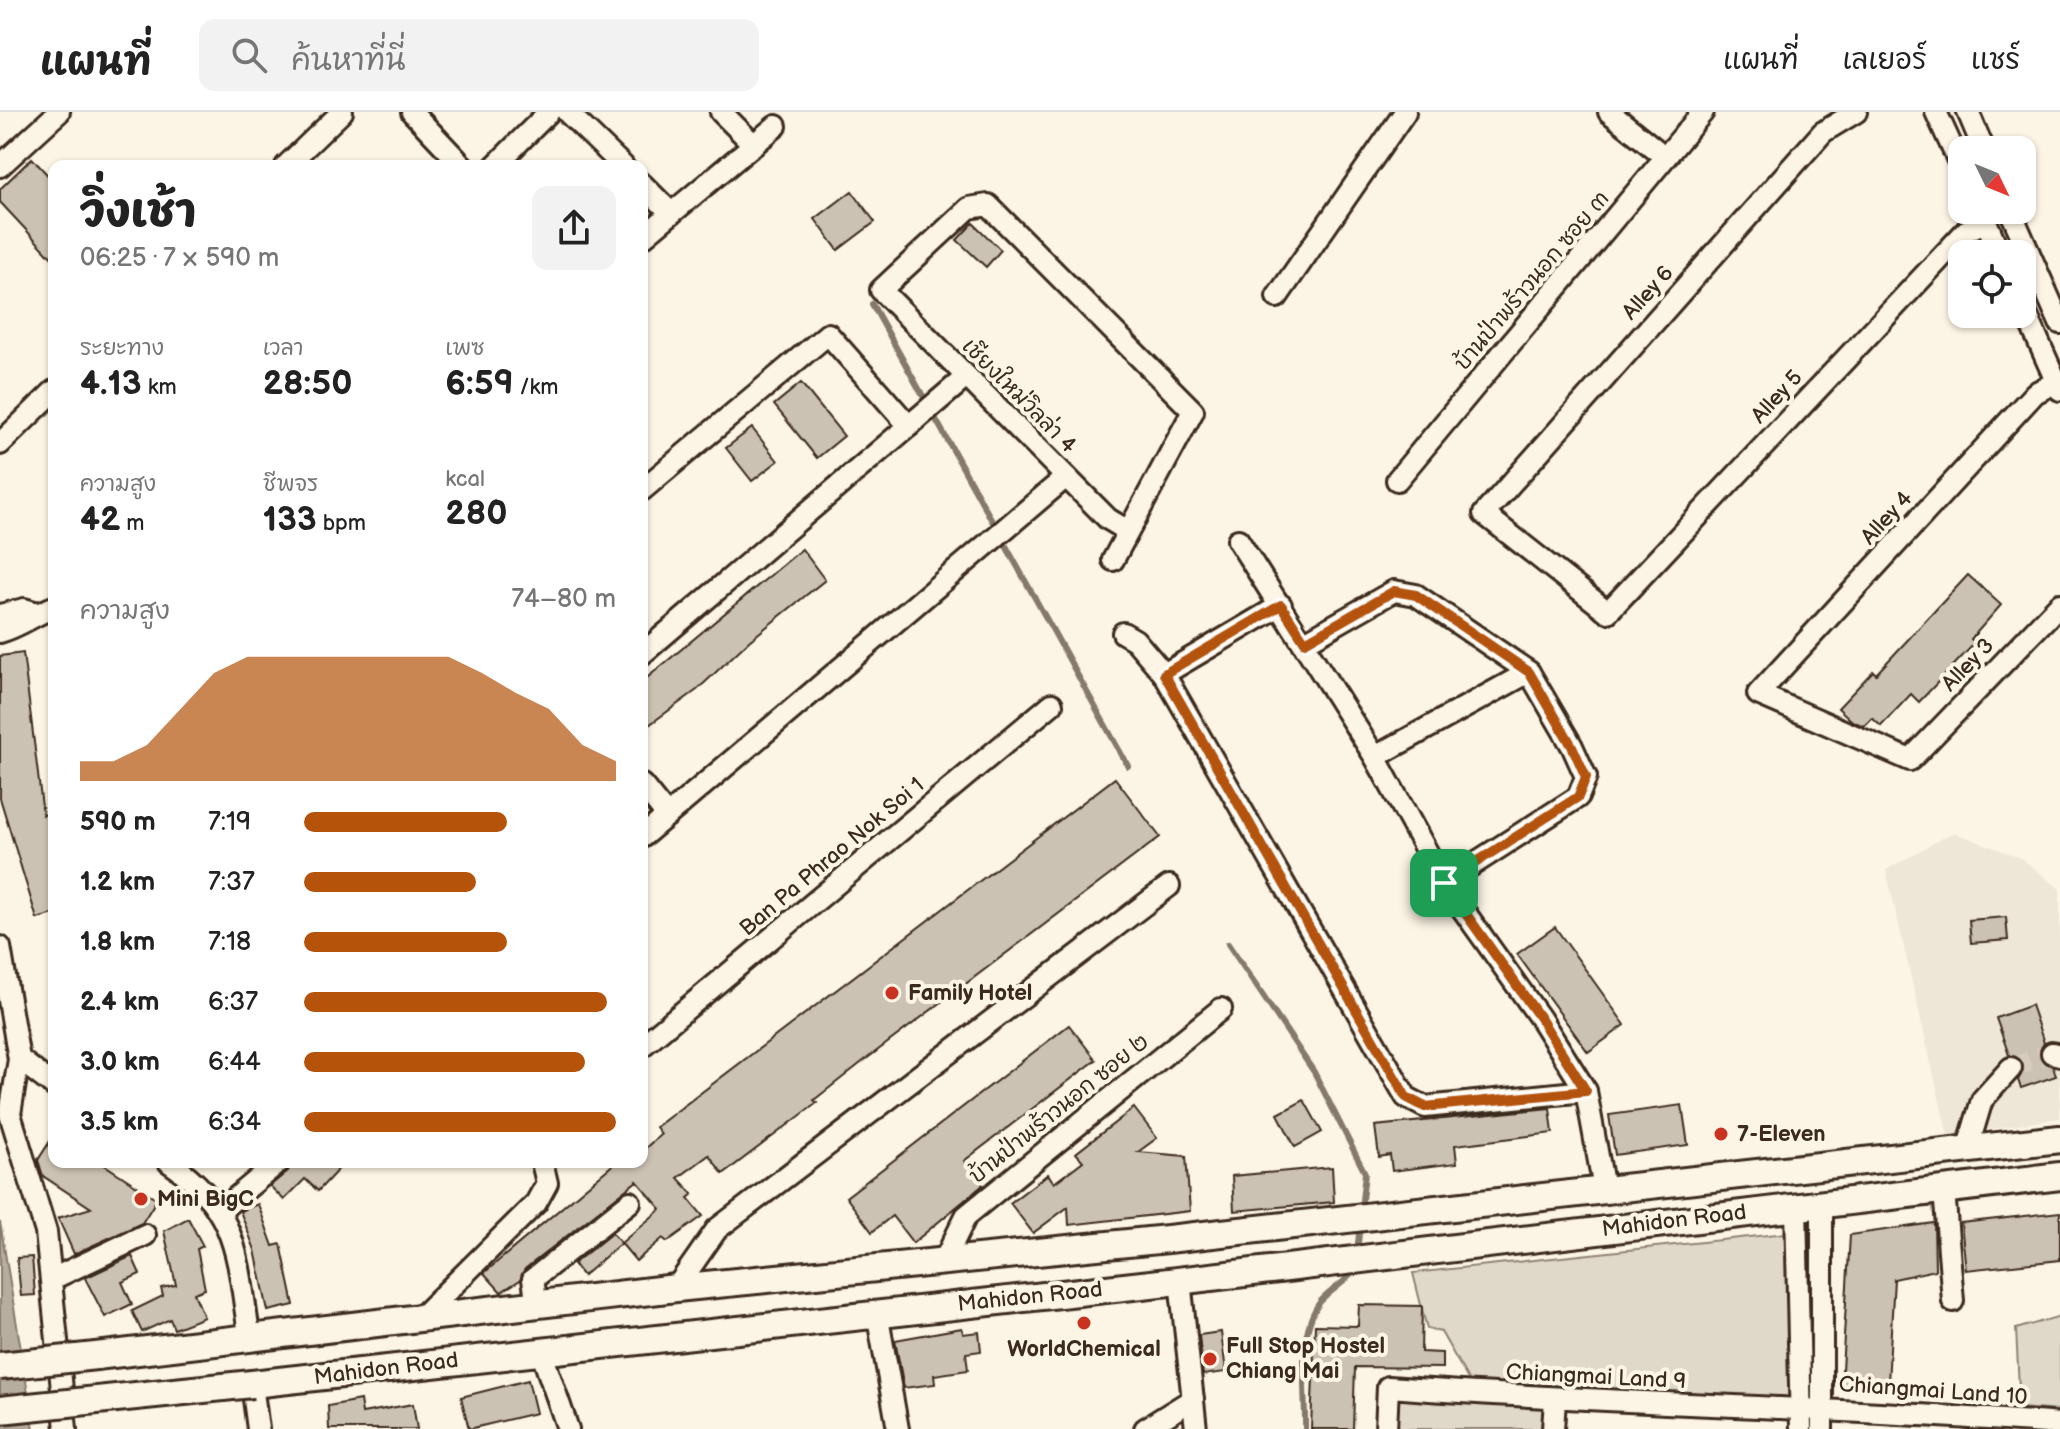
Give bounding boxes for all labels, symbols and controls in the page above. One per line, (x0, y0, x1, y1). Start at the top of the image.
search box (199, 19, 759, 91)
icon: search (227, 33, 271, 77)
text: แผนที่ (40, 40, 151, 85)
text: ค้นหาที่นี่ (291, 43, 405, 79)
text: แผนที่ (1723, 44, 1798, 77)
text: เลเยอร์ (1842, 44, 1927, 77)
text: แชร์ (1971, 44, 2020, 77)
north arrow (1948, 136, 2036, 224)
map controls (1948, 136, 2036, 328)
street label: บ้านป่าพร้าวนอก ซอย ๓ (1447, 184, 1615, 376)
text: วิ่งเช้า (80, 186, 196, 239)
button: share (532, 186, 616, 270)
button: locate (1948, 240, 2036, 328)
text: 06:25 · 7 × 590 m (80, 243, 279, 274)
street label: Alley 6 (1617, 260, 1679, 326)
street label: เชียงใหม่วิลล่า 4 (956, 332, 1084, 459)
text: ระยะทาง (80, 335, 164, 362)
text: เวลา (263, 335, 303, 362)
text: เพซ (445, 335, 485, 362)
text: 4.13 (80, 363, 142, 404)
text: 28:50 (263, 363, 352, 404)
text: 6:59 (445, 363, 514, 404)
street label: Alley 5 (1746, 365, 1808, 429)
text: km (142, 374, 177, 401)
text: /km (514, 374, 559, 401)
text: kcal (445, 466, 485, 493)
text: ความสูง (80, 471, 156, 498)
text: ชีพจร (263, 471, 318, 498)
street label: Alley 4 (1855, 485, 1919, 551)
text: 280 (445, 493, 507, 534)
text: 42 (80, 499, 120, 540)
text: 133 (263, 499, 317, 540)
text: m (120, 510, 145, 537)
text: bpm (317, 510, 366, 537)
text: 74–80 m (511, 584, 616, 615)
text: ความสูง (80, 596, 170, 627)
street label: Alley 3 (1936, 633, 2000, 697)
street label: Ban Pa Phrao Nok Soi 1 (734, 772, 930, 942)
text: 590 m (80, 807, 156, 838)
text: 7:19 (208, 807, 251, 838)
pin (1410, 849, 1478, 917)
icon: arrive (1422, 861, 1466, 905)
text: 1.2 km (80, 867, 155, 898)
text: 7:37 (208, 867, 255, 898)
text: 1.8 km (80, 927, 155, 958)
text: 7:18 (208, 927, 251, 958)
place label: Family Hotel (908, 980, 1032, 1007)
marker: Family Hotel (883, 984, 901, 1002)
text: 2.4 km (80, 987, 159, 1018)
text: 6:37 (208, 987, 258, 1018)
street label: บ้านป่าพร้าวนอก ซอย ๒ (963, 1027, 1154, 1190)
text: 3.0 km (80, 1047, 160, 1078)
text: 6:44 (208, 1047, 261, 1078)
text: 3.5 km (80, 1107, 159, 1138)
text: 6:34 (208, 1107, 261, 1138)
place label: 7-Eleven (1737, 1121, 1826, 1148)
marker: 7-Eleven (1712, 1125, 1730, 1143)
place label: Mini BigC (157, 1186, 254, 1213)
marker: Mini BigC (132, 1190, 150, 1208)
street label: Mahidon Road (1600, 1199, 1748, 1243)
street label: Mahidon Road (956, 1276, 1104, 1318)
marker: WorldChemical (1075, 1314, 1093, 1332)
place label: Full Stop Hostel Chiang Mai (1226, 1333, 1385, 1385)
place label: WorldChemical (1007, 1336, 1161, 1363)
street label: Mahidon Road (312, 1347, 460, 1391)
marker: Full Stop Hostel Chiang Mai (1201, 1350, 1219, 1368)
street label: Chiangmai Land 9 (1505, 1359, 1687, 1395)
street label: Chiangmai Land 10 (1838, 1371, 2028, 1411)

